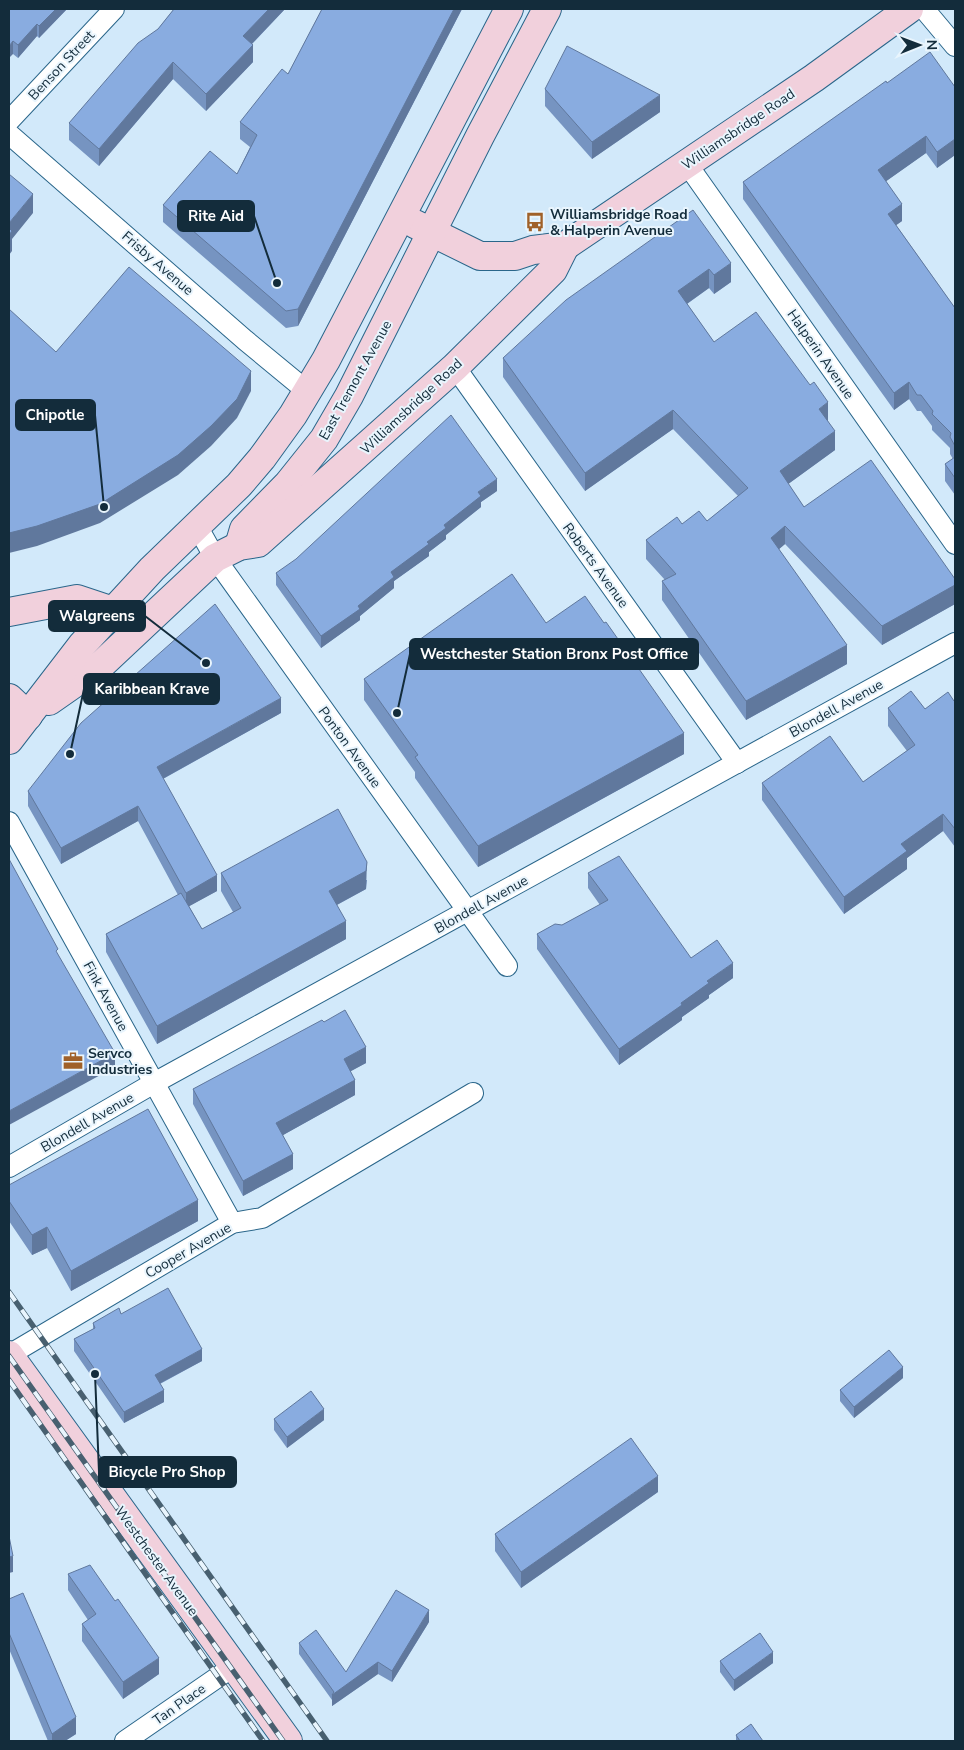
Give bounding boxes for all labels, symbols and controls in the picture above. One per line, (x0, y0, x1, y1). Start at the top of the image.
north arrow (894, 20, 944, 70)
street label: Benson Street (24, 26, 99, 104)
text: N (922, 39, 941, 50)
street label: Williamsbridge Road (678, 84, 799, 174)
callout: Rite Aid (178, 201, 254, 231)
place label: Williamsbridge Road & Halperin Avenue (550, 205, 688, 240)
text: Rite Aid (188, 206, 244, 226)
bus stop icon: Williamsbridge Road & Halperin Avenue (524, 211, 546, 233)
street label: Frisby Avenue (118, 227, 198, 300)
street label: Halperin Avenue (783, 306, 859, 403)
street label: East Tremont Avenue (315, 317, 396, 444)
street label: Williamsbridge Road (356, 354, 466, 459)
callout: Chipotle (16, 400, 95, 430)
text: Chipotle (26, 405, 84, 425)
street label: Roberts Avenue (558, 519, 633, 612)
callout: Walgreens (49, 601, 145, 631)
text: Walgreens (59, 606, 135, 626)
callout: Westchester Station Bronx Post Office (410, 639, 698, 669)
text: Westchester Station Bronx Post Office (420, 644, 688, 664)
callout: Karibbean Krave (84, 674, 219, 704)
street label: Blondell Avenue (786, 675, 887, 742)
text: Karibbean Krave (95, 679, 209, 699)
street label: Ponton Avenue (314, 703, 386, 792)
street label: Blondell Avenue (431, 871, 532, 938)
street label: Fink Avenue (79, 958, 133, 1035)
place label: Servco Industries (88, 1044, 152, 1079)
office icon: Servco Industries (62, 1050, 84, 1072)
street label: Blondell Avenue (37, 1088, 137, 1157)
street label: Cooper Avenue (142, 1218, 235, 1283)
callout: Bicycle Pro Shop (99, 1457, 236, 1487)
text: Bicycle Pro Shop (108, 1462, 226, 1482)
street label: Westchester Avenue (111, 1503, 203, 1620)
street label: Tan Place (149, 1679, 210, 1730)

